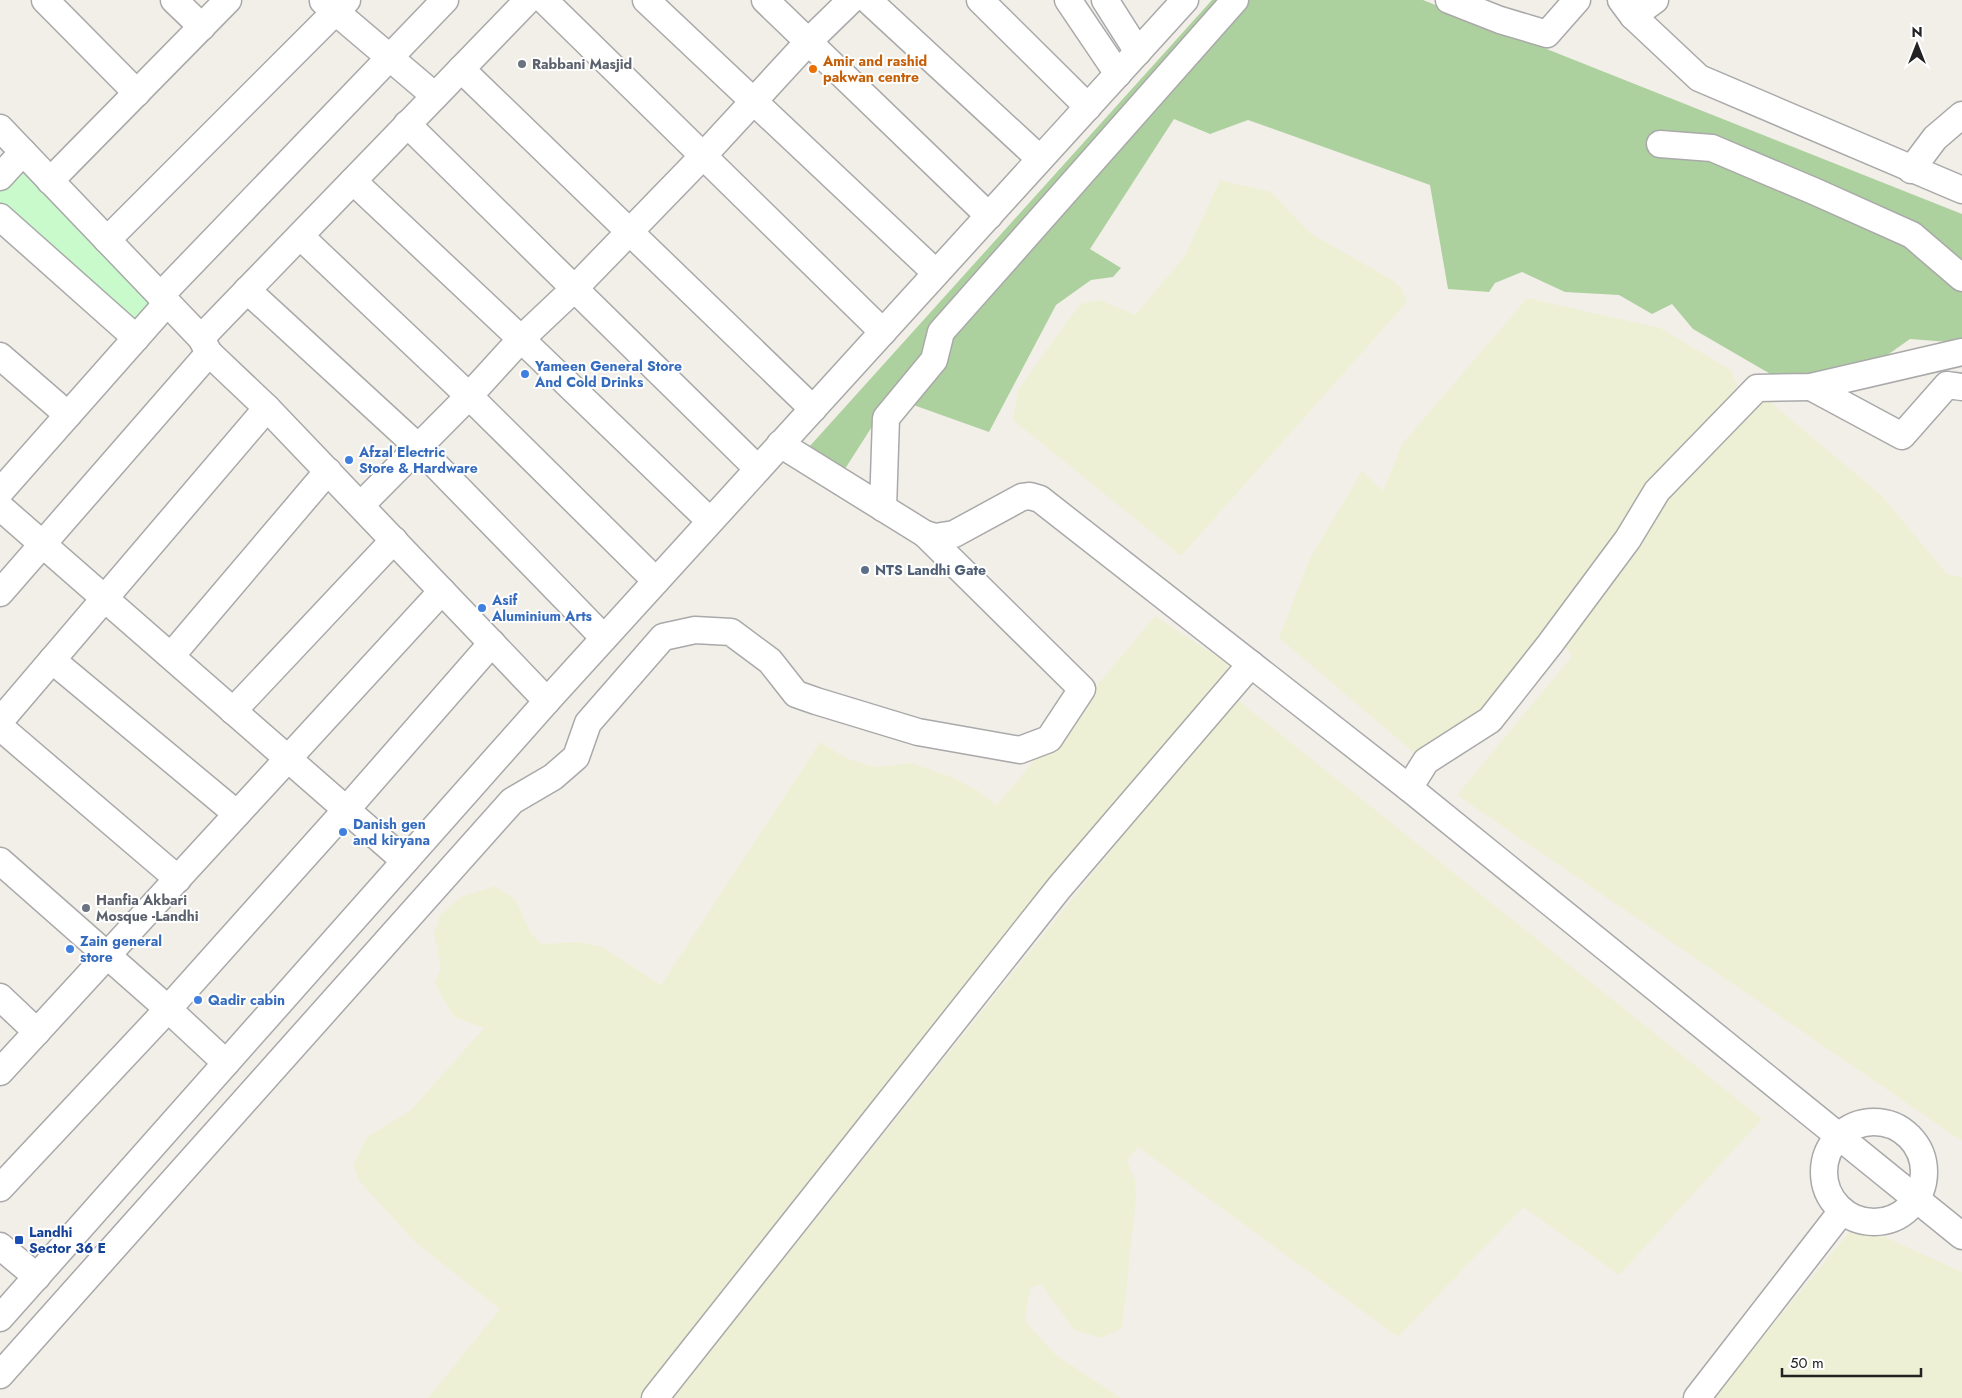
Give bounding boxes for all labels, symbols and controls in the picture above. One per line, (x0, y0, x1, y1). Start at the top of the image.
north arrow (1892, 20, 1942, 70)
text: N (1911, 22, 1923, 42)
place label: Amir and rashid pakwan centre (822, 51, 927, 87)
place label: Rabbani Masjid (532, 54, 632, 74)
marker: Rabbani Masjid (516, 58, 528, 70)
marker: Amir and rashid pakwan centre (807, 63, 819, 75)
place label: Yameen General Store And Cold Drinks (534, 356, 682, 392)
marker: Yameen General Store And Cold Drinks (519, 368, 531, 380)
place label: Afzal Electric Store & Hardware (358, 442, 478, 478)
marker: Afzal Electric Store & Hardware (343, 454, 355, 466)
place label: NTS Landhi Gate (875, 560, 986, 580)
marker: NTS Landhi Gate (859, 564, 871, 576)
place label: Asif Aluminium Arts (491, 590, 593, 626)
marker: Asif Aluminium Arts (476, 602, 488, 614)
place label: Danish gen and kiryana (353, 814, 430, 850)
marker: Danish gen and kiryana (337, 826, 349, 838)
place label: Hanfia Akbari Mosque -Landhi (96, 890, 199, 926)
marker: Hanfia Akbari Mosque -Landhi (80, 902, 92, 914)
place label: Zain general store (80, 931, 162, 967)
marker: Zain general store (64, 943, 76, 955)
place label: Qadir cabin (208, 990, 285, 1010)
marker: Qadir cabin (192, 994, 204, 1006)
place label: Landhi Sector 36 E (29, 1222, 106, 1258)
marker: Landhi Sector 36 E (13, 1234, 25, 1246)
scale bar (1782, 1346, 1921, 1378)
text: 50 m (1790, 1352, 1824, 1374)

